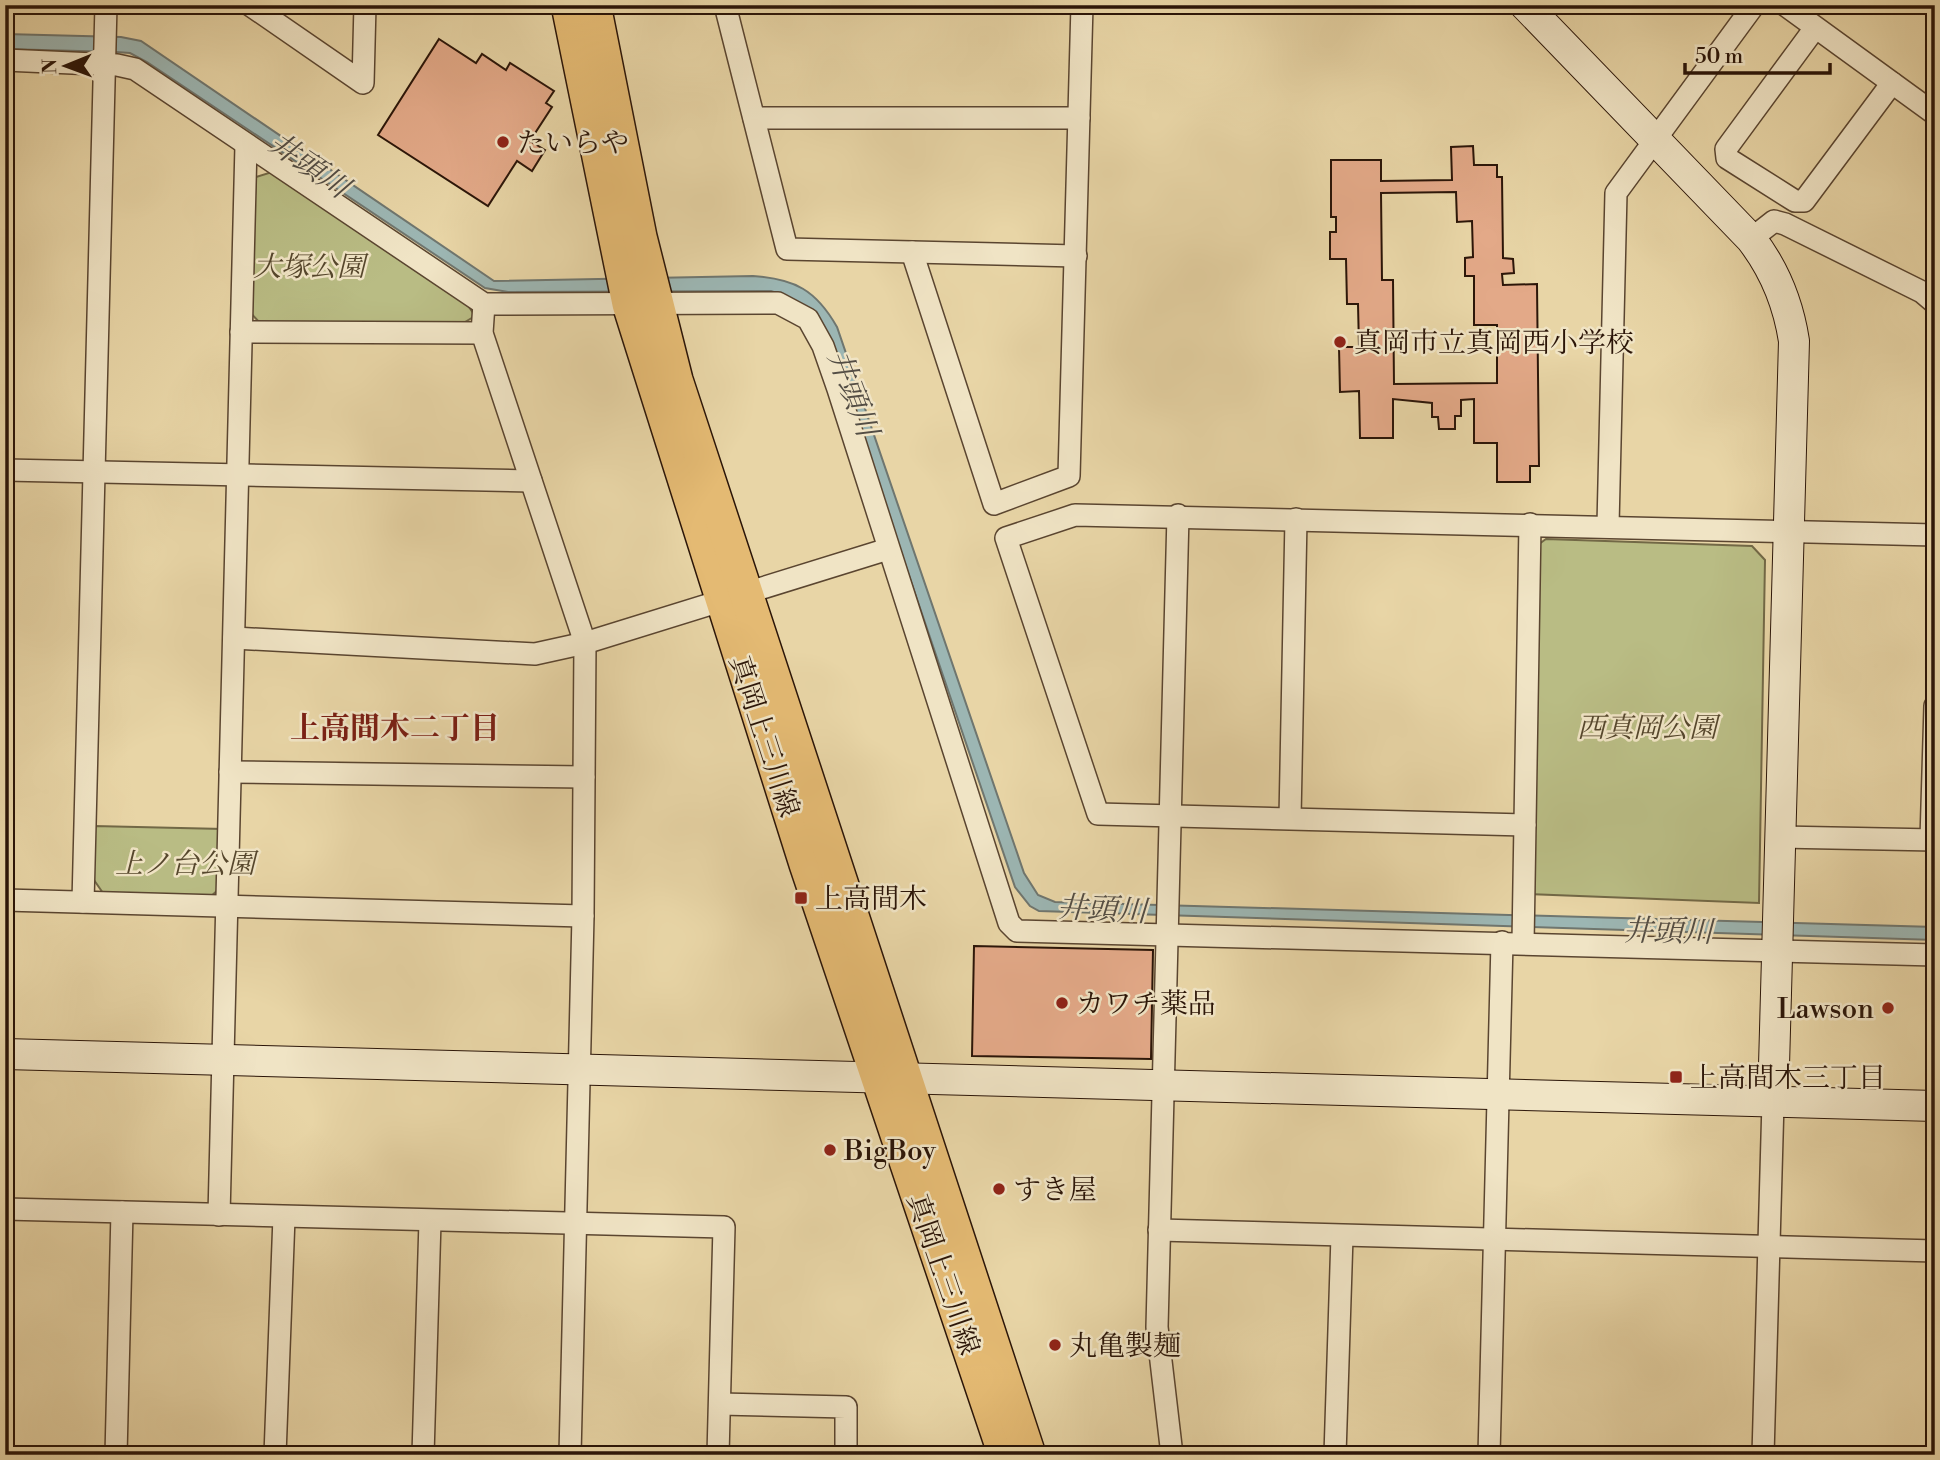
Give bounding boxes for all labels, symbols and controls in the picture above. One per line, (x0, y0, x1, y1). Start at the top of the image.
north arrow (32, 32, 102, 102)
scale bar (1685, 32, 1830, 76)
text: 50 m (1695, 44, 1743, 70)
text: N (38, 59, 62, 74)
water label: 井頭川 (261, 124, 359, 209)
place label: たいらや (517, 126, 629, 161)
marker: たいらや (495, 134, 511, 150)
park label: 大塚公園 (253, 250, 369, 285)
place label: 真岡市立真岡西小学校 (1354, 326, 1634, 361)
marker: 真岡市立真岡西小学校 (1332, 334, 1348, 350)
water label: 井頭川 (818, 345, 887, 445)
street label: 真岡上三川線 (721, 651, 806, 822)
district label: 上高間木二丁目 (290, 710, 500, 748)
park label: 西真岡公園 (1577, 711, 1721, 746)
park label: 上ノ台公園 (115, 847, 259, 882)
place label: 上高間木 (815, 882, 927, 917)
water label: 井頭川 (1056, 889, 1151, 931)
marker: 上高間木 (793, 890, 809, 906)
water label: 井頭川 (1623, 912, 1716, 952)
place label: カワチ薬品 (1076, 987, 1216, 1022)
place label: Lawson (1777, 992, 1874, 1027)
marker: カワチ薬品 (1054, 995, 1070, 1011)
marker: Lawson (1880, 1000, 1896, 1016)
place label: 上高間木三丁目 (1690, 1061, 1886, 1096)
marker: 上高間木三丁目 (1668, 1069, 1684, 1085)
place label: BigBoy (843, 1134, 936, 1169)
marker: BigBoy (822, 1142, 838, 1158)
place label: すき屋 (1013, 1173, 1097, 1208)
marker: すき屋 (991, 1181, 1007, 1197)
street label: 真岡上三川線 (899, 1189, 986, 1360)
place label: 丸亀製麺 (1069, 1329, 1181, 1364)
marker: 丸亀製麺 (1047, 1337, 1063, 1353)

